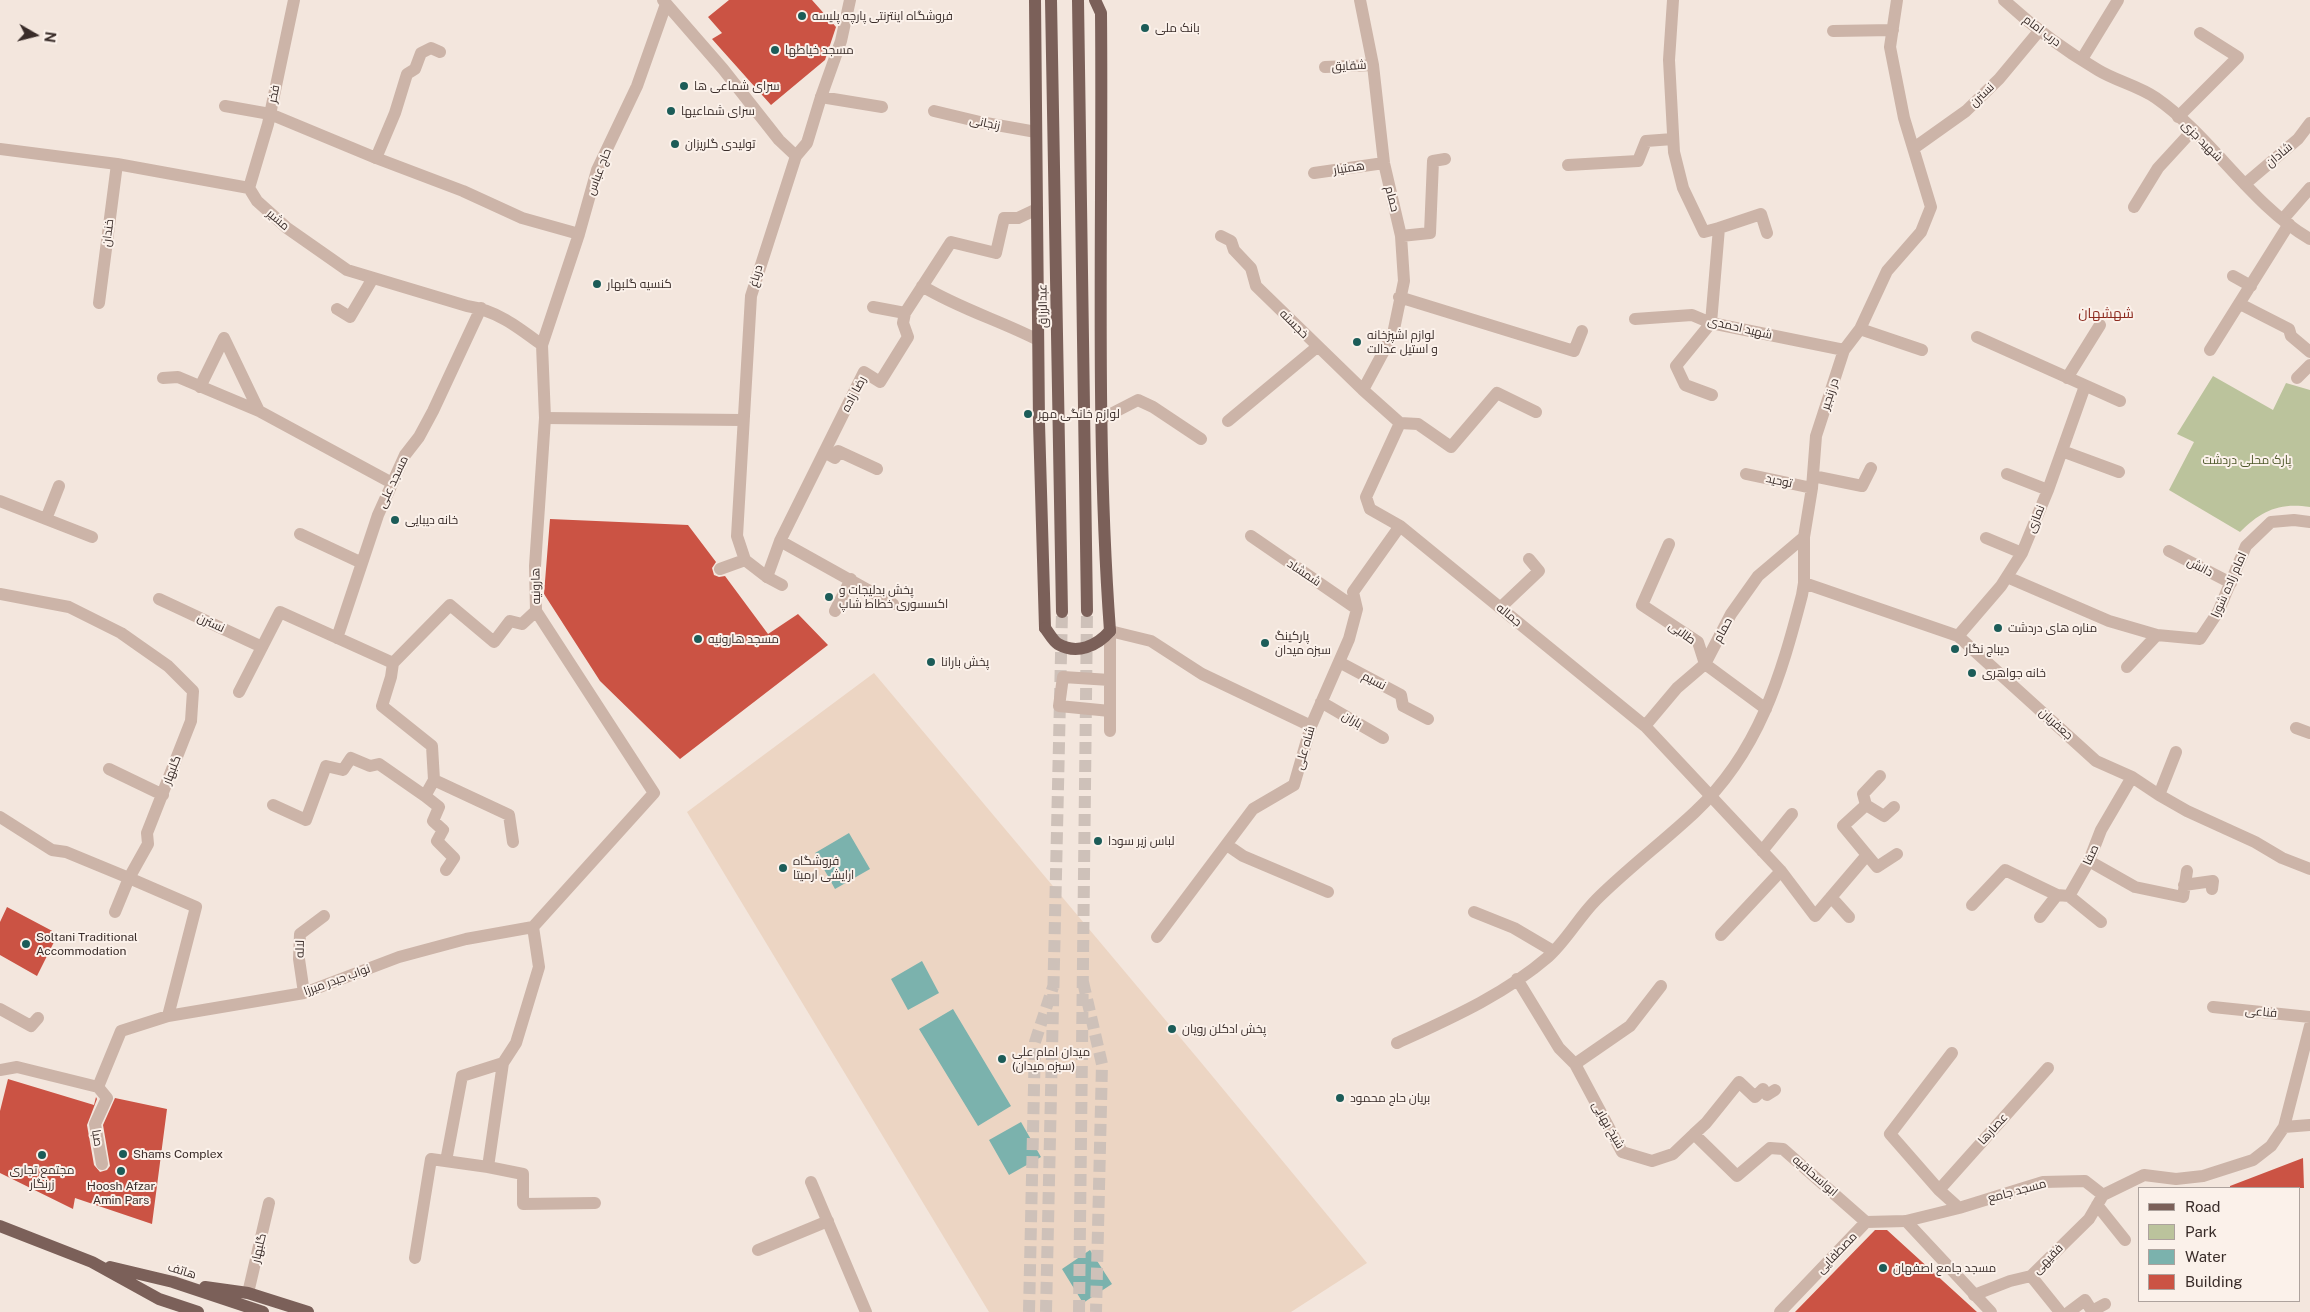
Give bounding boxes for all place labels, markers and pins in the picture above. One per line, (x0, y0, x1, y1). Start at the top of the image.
place label: فروشگاه اینترنتی پارچه پلیسه (812, 9, 953, 23)
marker: فروشگاه اینترنتی پارچه پلیسه (796, 10, 808, 22)
place label: بانک ملی (1155, 21, 1200, 35)
marker: بانک ملی (1139, 22, 1151, 34)
place label: مسجد خیاطها (785, 43, 854, 57)
marker: مسجد خیاطها (769, 44, 781, 56)
place label: سرای شماعی ها (694, 79, 779, 93)
marker: سرای شماعی ها (678, 80, 690, 92)
place label: سرای شماعیها (681, 104, 755, 118)
marker: سرای شماعیها (665, 105, 677, 117)
place label: تولیدی گلریزان (685, 137, 755, 151)
marker: تولیدی گلریزان (669, 138, 681, 150)
place label: کنسیه گلبهار (607, 277, 672, 291)
marker: کنسیه گلبهار (591, 278, 603, 290)
place label: لوازم اشپزخانه و استیل عدالت (1367, 328, 1438, 356)
marker: لوازم اشپزخانه و استیل عدالت (1351, 336, 1363, 348)
place label: لوازم خانگی مهر (1038, 407, 1120, 421)
marker: لوازم خانگی مهر (1022, 408, 1034, 420)
place label: خانه دیبایی (405, 513, 458, 527)
marker: خانه دیبایی (389, 514, 401, 526)
place label: پخش بدلیجات و اکسسوری خطاط شاپ (839, 583, 948, 611)
marker: پخش بدلیجات و اکسسوری خطاط شاپ (823, 591, 835, 603)
place label: مناره های دردشت (2008, 621, 2097, 635)
marker: مناره های دردشت (1992, 622, 2004, 634)
place label: پارکینگ سبزه میدان (1275, 629, 1331, 657)
place label: مسجد هارونیه (708, 632, 779, 646)
marker: مسجد هارونیه (692, 633, 704, 645)
marker: پارکینگ سبزه میدان (1259, 637, 1271, 649)
place label: دیباج نگار (1965, 642, 2009, 656)
marker: دیباج نگار (1949, 643, 1961, 655)
place label: پخش بارانا (941, 655, 989, 669)
marker: پخش بارانا (925, 656, 937, 668)
place label: خانه جواهری (1982, 666, 2046, 680)
marker: خانه جواهری (1966, 667, 1978, 679)
place label: لباس زیر سودا (1108, 834, 1175, 848)
marker: لباس زیر سودا (1092, 835, 1104, 847)
place label: فروشگاه ارایشی ارمیتا (793, 854, 854, 882)
marker: فروشگاه ارایشی ارمیتا (777, 862, 789, 874)
place label: Soltani Traditional Accommodation (36, 930, 138, 958)
marker: Soltani Traditional Accommodation (20, 938, 32, 950)
place label: پخش ادکلن رویان (1182, 1022, 1266, 1036)
marker: پخش ادکلن رویان (1166, 1023, 1178, 1035)
place label: میدان امام علی (سبزه میدان) (1012, 1045, 1090, 1073)
marker: میدان امام علی (سبزه میدان) (996, 1053, 1008, 1065)
place label: بریان حاج محمود (1350, 1091, 1430, 1105)
marker: بریان حاج محمود (1334, 1092, 1346, 1104)
place label: Shams Complex (133, 1147, 223, 1161)
marker: Shams Complex (117, 1148, 129, 1160)
marker: مجتمع تجاری زرنگار (36, 1149, 48, 1161)
place label: مجتمع تجاری زرنگار (10, 1163, 74, 1191)
marker: Hoosh Afzar Amin Pars (115, 1165, 127, 1177)
place label: Hoosh Afzar Amin Pars (87, 1179, 155, 1207)
place label: مسجد جامع اصفهان (1893, 1261, 1996, 1275)
marker: مسجد جامع اصفهان (1877, 1262, 1889, 1274)

